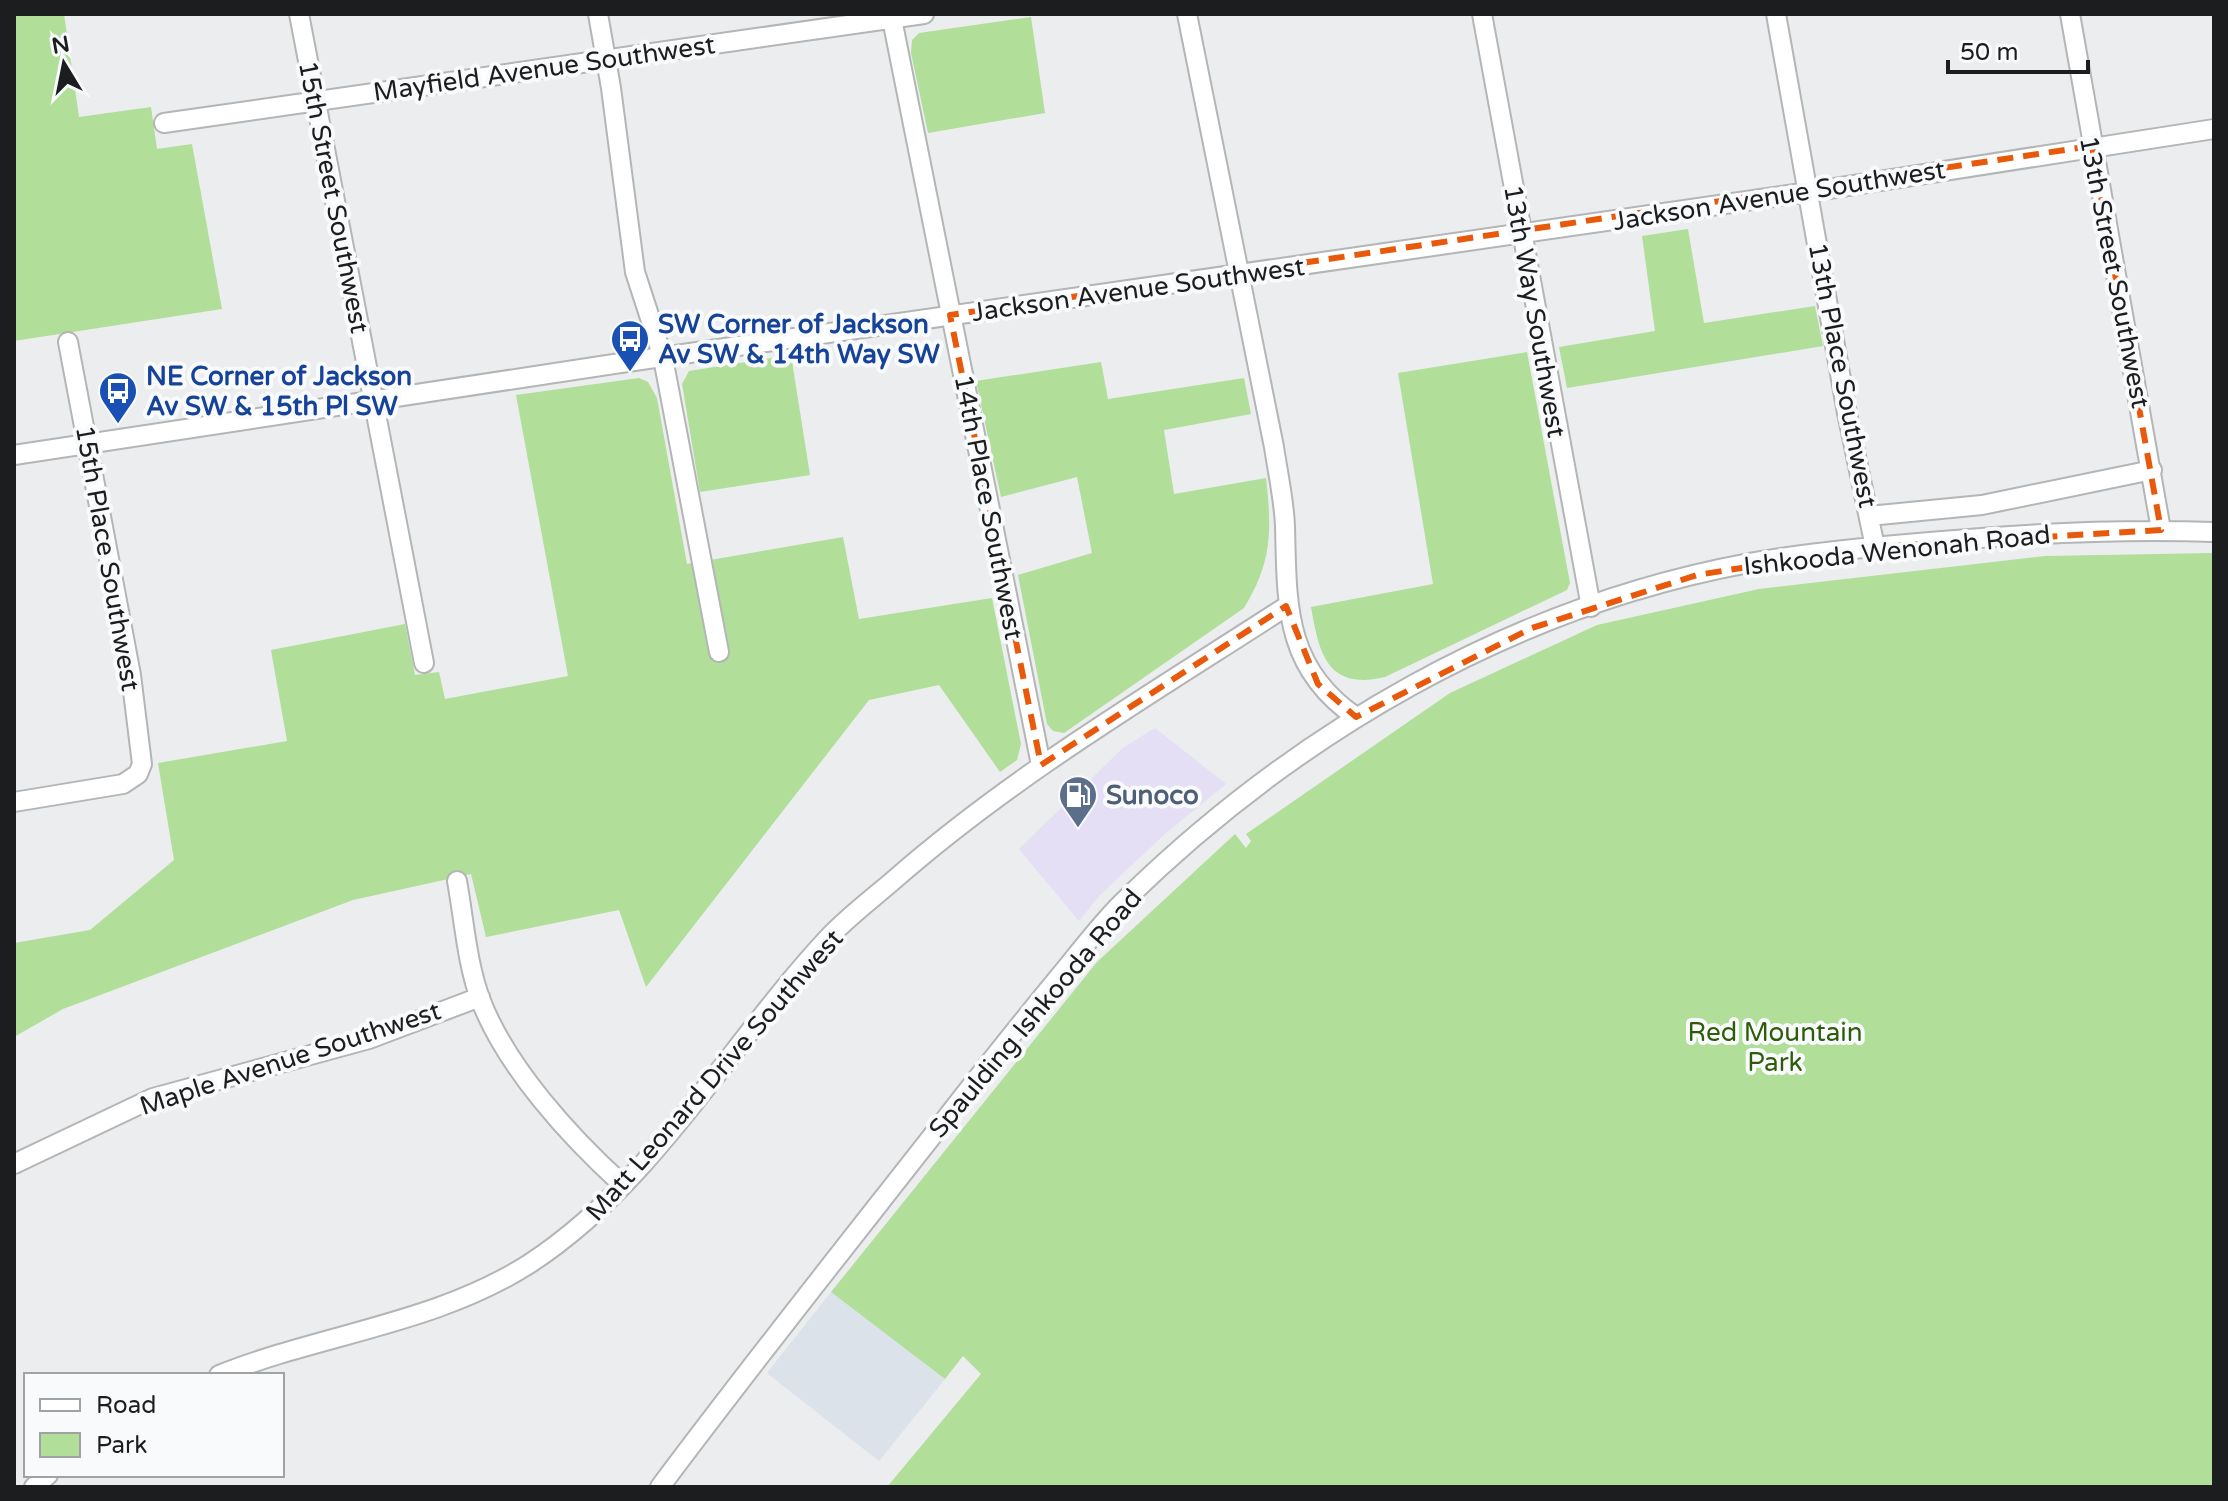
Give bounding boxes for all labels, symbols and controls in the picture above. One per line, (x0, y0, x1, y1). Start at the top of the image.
north arrow (24, 24, 104, 104)
scale bar (1948, 24, 2088, 74)
street label: Mayfield Avenue Southwest (371, 29, 717, 108)
text: N (50, 31, 72, 60)
text: 50 m (1960, 38, 2018, 67)
street label: 15th Street Southwest (292, 58, 375, 336)
street label: 13th Street Southwest (2073, 133, 2156, 411)
street label: Jackson Avenue Southwest (1611, 154, 1947, 237)
street label: 13th Way Southwest (1497, 182, 1572, 440)
street label: 13th Place Southwest (1802, 240, 1883, 510)
street label: Jackson Avenue Southwest (970, 251, 1307, 328)
place label: SW Corner of Jackson Av SW & 14th Way SW (658, 309, 940, 370)
bus stop icon: SW Corner of Jackson Av SW & 14th Way SW (609, 318, 651, 373)
place label: NE Corner of Jackson Av SW & 15th Pl SW (146, 361, 412, 422)
bus stop icon: NE Corner of Jackson Av SW & 15th Pl SW (97, 370, 139, 425)
street label: 14th Place Southwest (948, 372, 1029, 642)
street label: 15th Place Southwest (69, 423, 146, 694)
street label: Ishkooda Wenonah Road (1742, 519, 2052, 582)
fuel station icon: Sunoco (1057, 774, 1099, 829)
place label: Sunoco (1106, 780, 1199, 811)
street label: Spaulding Ishkooda Road (922, 883, 1149, 1144)
street label: Matt Leonard Drive Southwest (579, 923, 850, 1227)
street label: Maple Avenue Southwest (136, 995, 445, 1122)
park label: Red Mountain Park (1687, 1017, 1863, 1078)
legend (24, 1373, 284, 1477)
text: Road (96, 1391, 156, 1420)
text: Park (96, 1431, 147, 1460)

